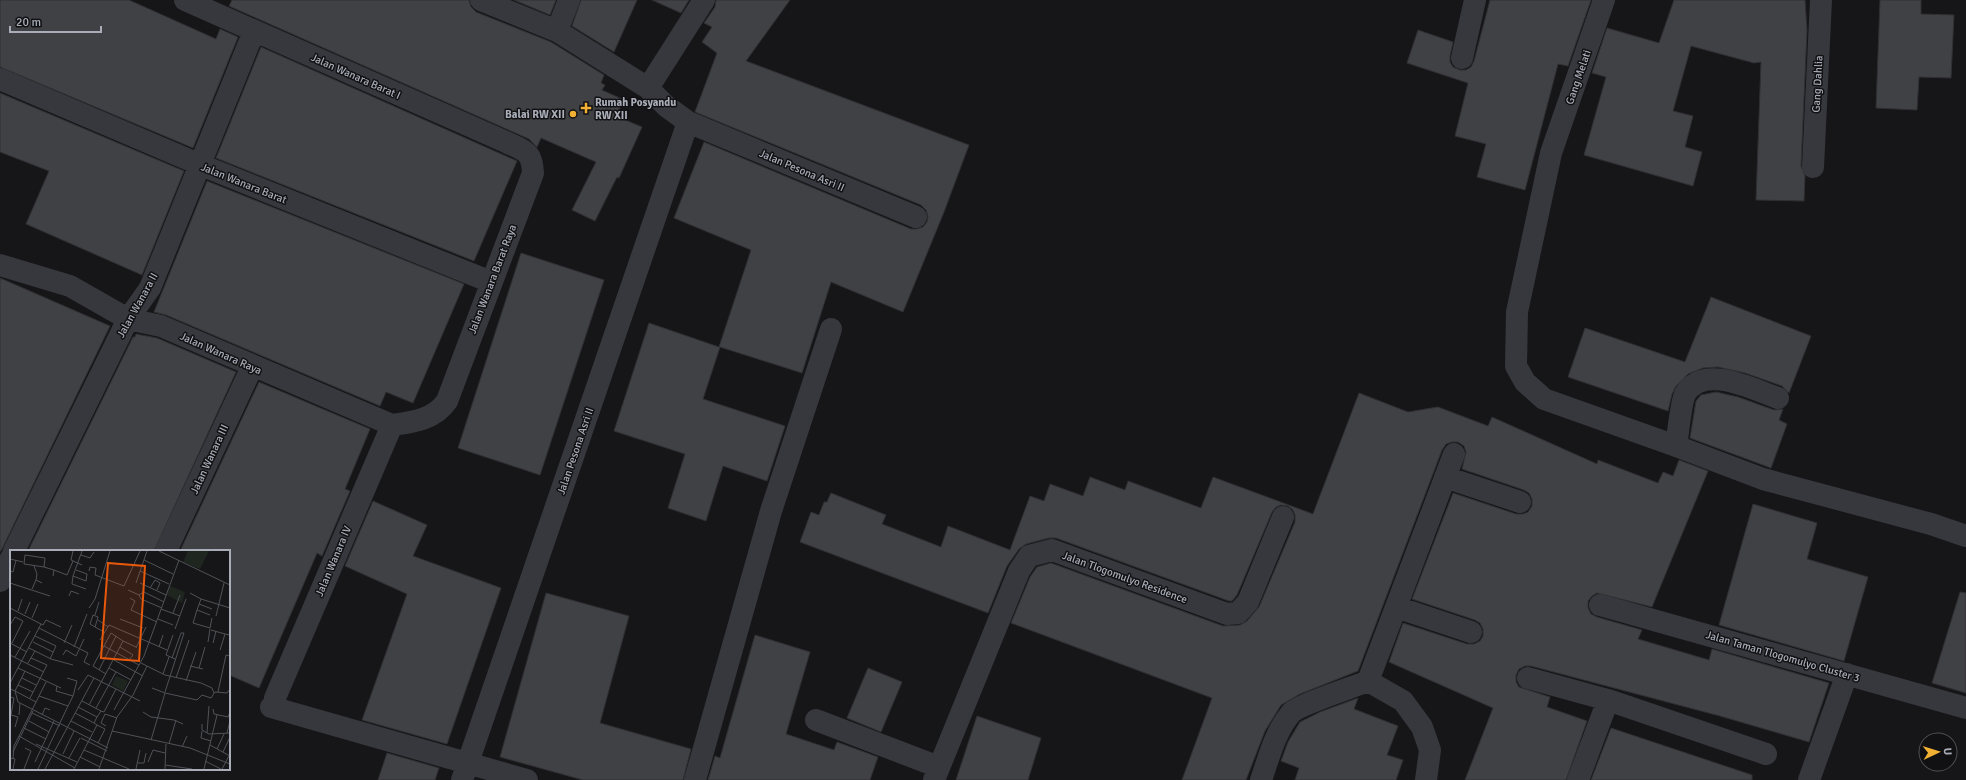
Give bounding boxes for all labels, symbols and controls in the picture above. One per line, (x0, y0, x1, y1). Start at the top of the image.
scale bar (10, 8, 101, 34)
text: 20 m (16, 15, 41, 30)
street label: Gang Melati (1563, 48, 1594, 106)
street label: Jalan Wanara Barat I (309, 51, 403, 102)
street label: Gang Dahlia (1810, 55, 1826, 113)
place label: Rumah Posyandu RW XII (595, 96, 676, 122)
marker: Rumah Posyandu RW XII (580, 102, 592, 114)
place label: Balai RW XII (505, 108, 565, 121)
marker: Balai RW XII (568, 109, 578, 119)
street label: Jalan Pesona Asri II (757, 147, 846, 194)
street label: Jalan Wanara Barat (199, 160, 289, 207)
street label: Jalan Wanara Barat Raya (466, 222, 519, 336)
street label: Jalan Wanara II (114, 271, 161, 340)
street label: Jalan Wanara Raya (178, 330, 264, 377)
street label: Jalan Pesona Asri II (555, 406, 596, 496)
street label: Jalan Wanara III (188, 422, 231, 496)
street label: Jalan Wanara IV (313, 523, 354, 598)
street label: Jalan Tlogomulyo Residence (1061, 549, 1189, 606)
inset map (10, 550, 230, 770)
street label: Jalan Taman Tlogomulyo Cluster 3 (1704, 628, 1861, 685)
north arrow (1918, 732, 1958, 772)
text: U (1941, 747, 1954, 755)

